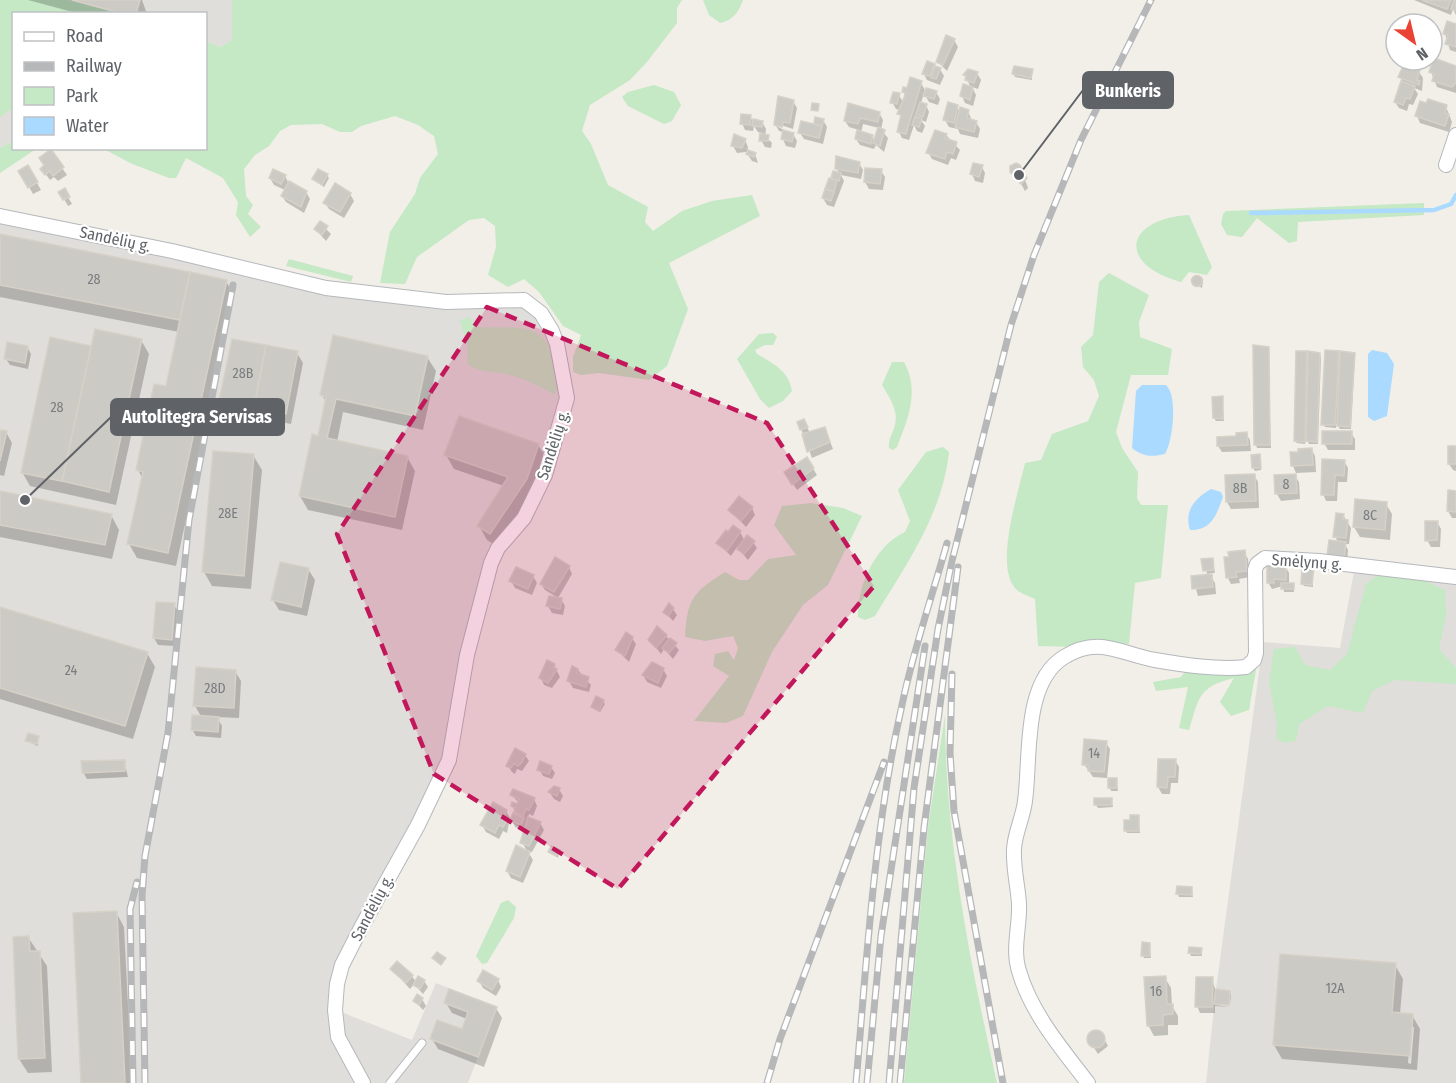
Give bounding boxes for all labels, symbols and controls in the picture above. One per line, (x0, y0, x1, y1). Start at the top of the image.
legend (12, 12, 207, 150)
north arrow (1384, 12, 1444, 72)
text: Road (66, 25, 103, 47)
text: N (1413, 43, 1431, 65)
text: Railway (66, 55, 122, 77)
callout: Bunkeris (1083, 72, 1173, 108)
text: Bunkeris (1095, 80, 1161, 102)
text: Park (66, 85, 99, 107)
text: Water (66, 115, 109, 137)
street label: Sandėlių g. (78, 222, 152, 256)
house number: 28 (87, 271, 101, 288)
house number: 28B (233, 365, 254, 382)
house number: 28 (50, 399, 64, 416)
callout: Autolitegra Servisas (111, 399, 284, 435)
text: Autolitegra Servisas (121, 406, 272, 428)
street label: Sandėlių g. (533, 408, 573, 482)
house number: 8 (1283, 476, 1290, 493)
house number: 8B (1233, 480, 1248, 497)
house number: 28E (218, 505, 238, 522)
house number: 8C (1363, 507, 1377, 524)
street label: Smėlynų g. (1271, 550, 1343, 574)
house number: 24 (65, 662, 78, 679)
house number: 28D (204, 680, 226, 697)
house number: 14 (1088, 745, 1100, 762)
street label: Sandėlių g. (347, 872, 397, 944)
house number: 12A (1326, 980, 1345, 997)
house number: 16 (1150, 983, 1162, 1000)

